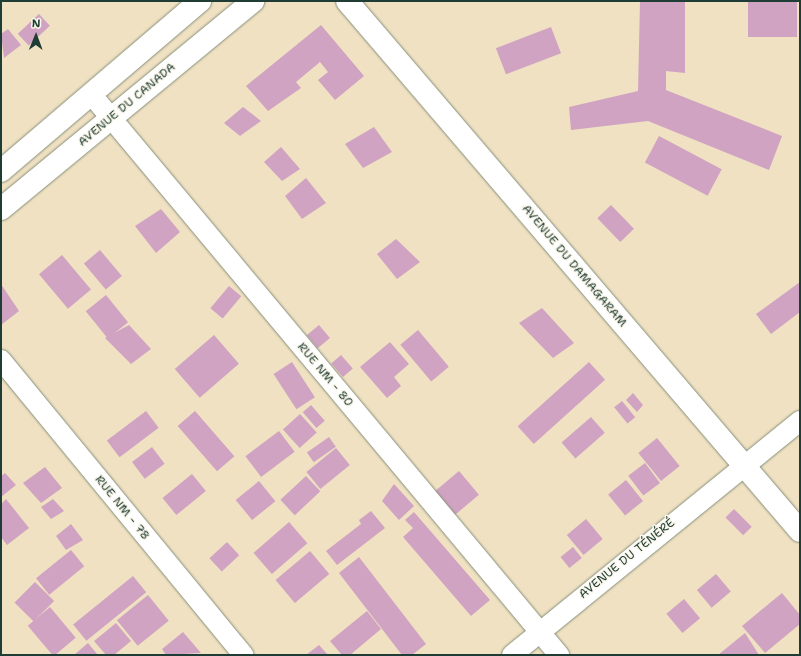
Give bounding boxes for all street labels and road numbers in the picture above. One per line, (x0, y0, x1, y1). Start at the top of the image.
street label: AVENUE DU CANADA (75, 60, 179, 150)
street label: AVENUE DU DAMAGARAM (519, 202, 629, 330)
street label: RUE NM - 80 (294, 340, 356, 410)
street label: RUE NM - 78 (92, 473, 152, 543)
street label: AVENUE DU TÉNÉRÉ (576, 516, 678, 602)

